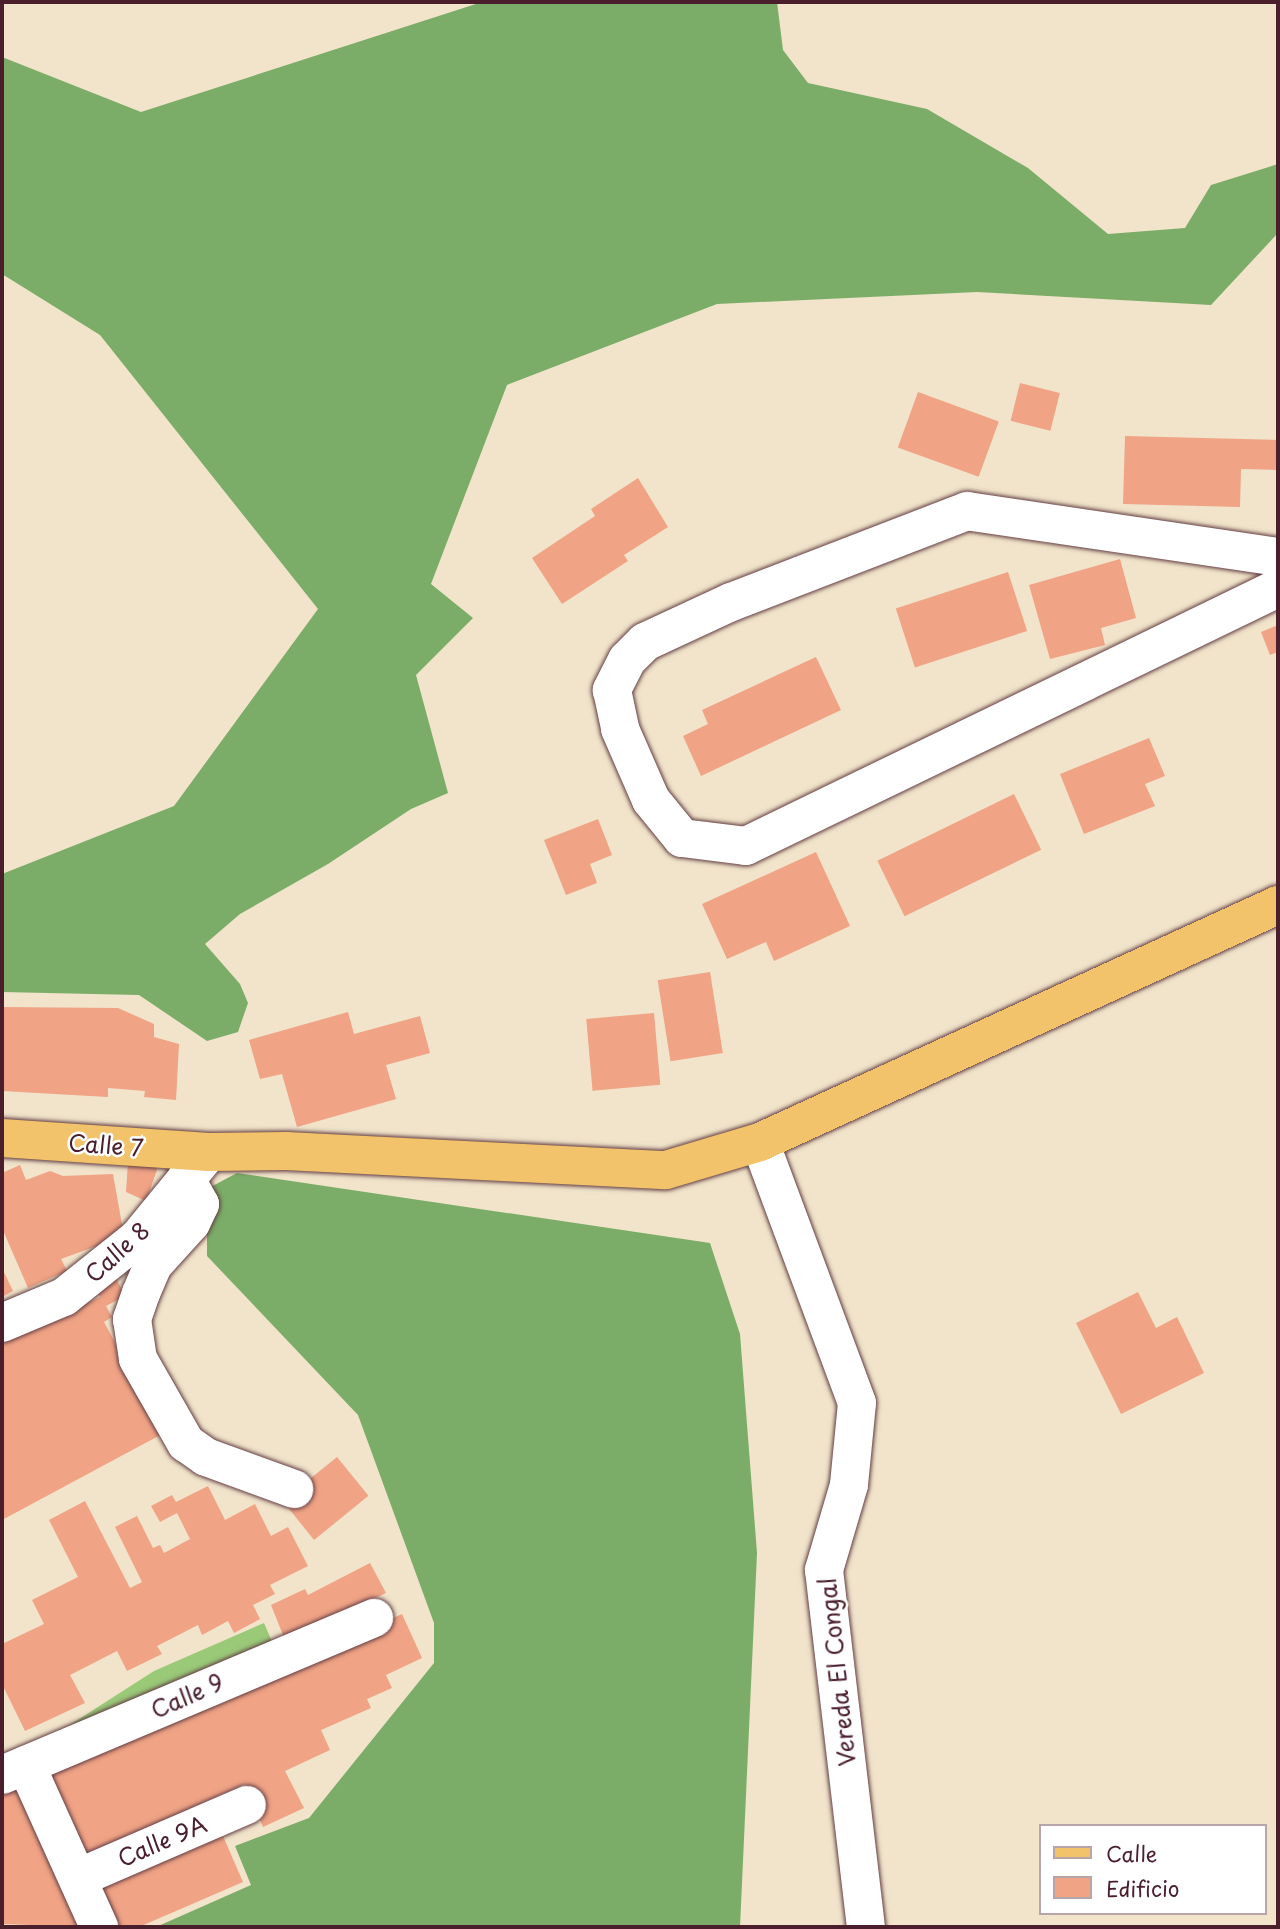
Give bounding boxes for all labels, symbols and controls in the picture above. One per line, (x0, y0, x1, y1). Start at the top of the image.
street label: Calle 7 (67, 1129, 145, 1161)
street label: Calle 8 (79, 1216, 155, 1288)
street label: Vereda El Congal (813, 1576, 861, 1768)
street label: Calle 9 (146, 1668, 228, 1724)
street label: Calle 9A (113, 1810, 211, 1872)
legend (1038, 1824, 1266, 1915)
text: Calle (1106, 1837, 1157, 1869)
text: Edificio (1106, 1872, 1179, 1904)

